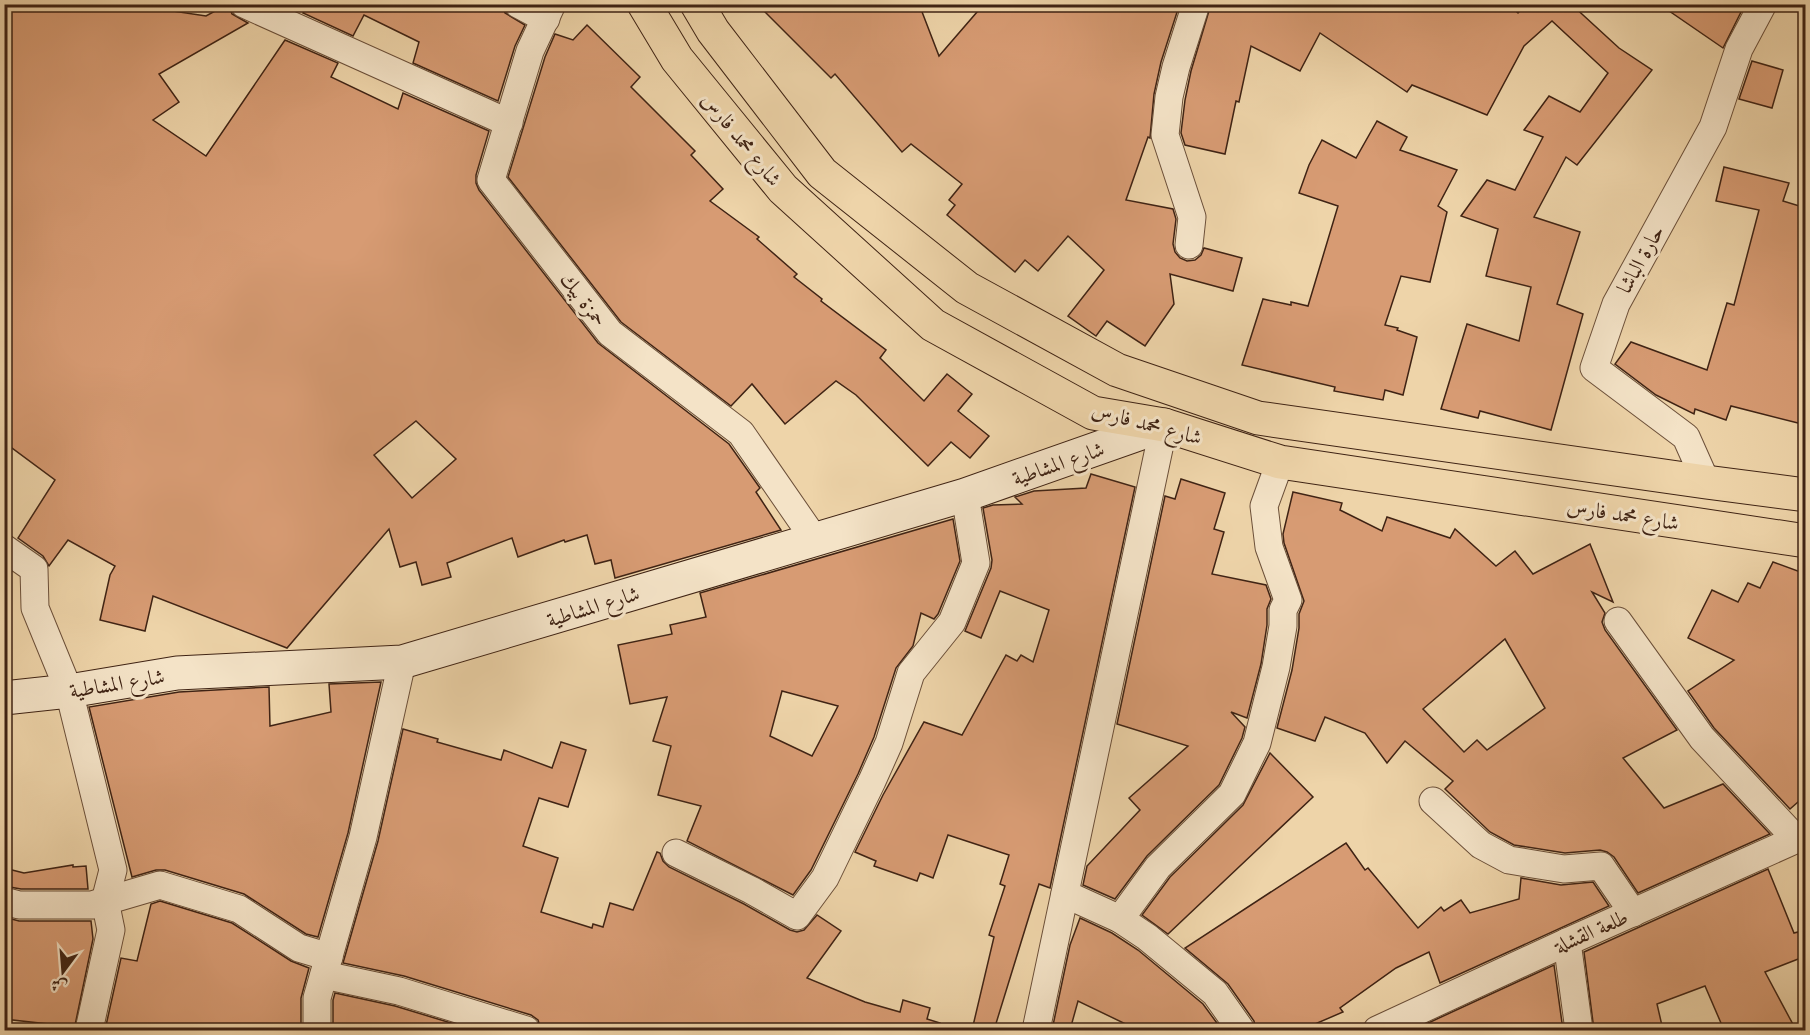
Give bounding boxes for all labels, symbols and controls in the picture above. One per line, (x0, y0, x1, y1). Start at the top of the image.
street label: شارع محمد فارس (692, 87, 787, 195)
street label: حارة الباشا (1611, 221, 1670, 298)
street label: حمزة بيك (554, 267, 613, 332)
street label: شارع محمد فارس (1088, 396, 1205, 456)
street label: شارع المشاطية (1009, 436, 1109, 496)
street label: شارع محمد فارس (1564, 493, 1681, 541)
street label: شارع المشاطية (544, 580, 644, 638)
street label: شارع المشاطية (68, 663, 167, 709)
street label: طلعة القشلة (1549, 904, 1632, 959)
north arrow (33, 942, 93, 1002)
text: ش (48, 975, 69, 998)

